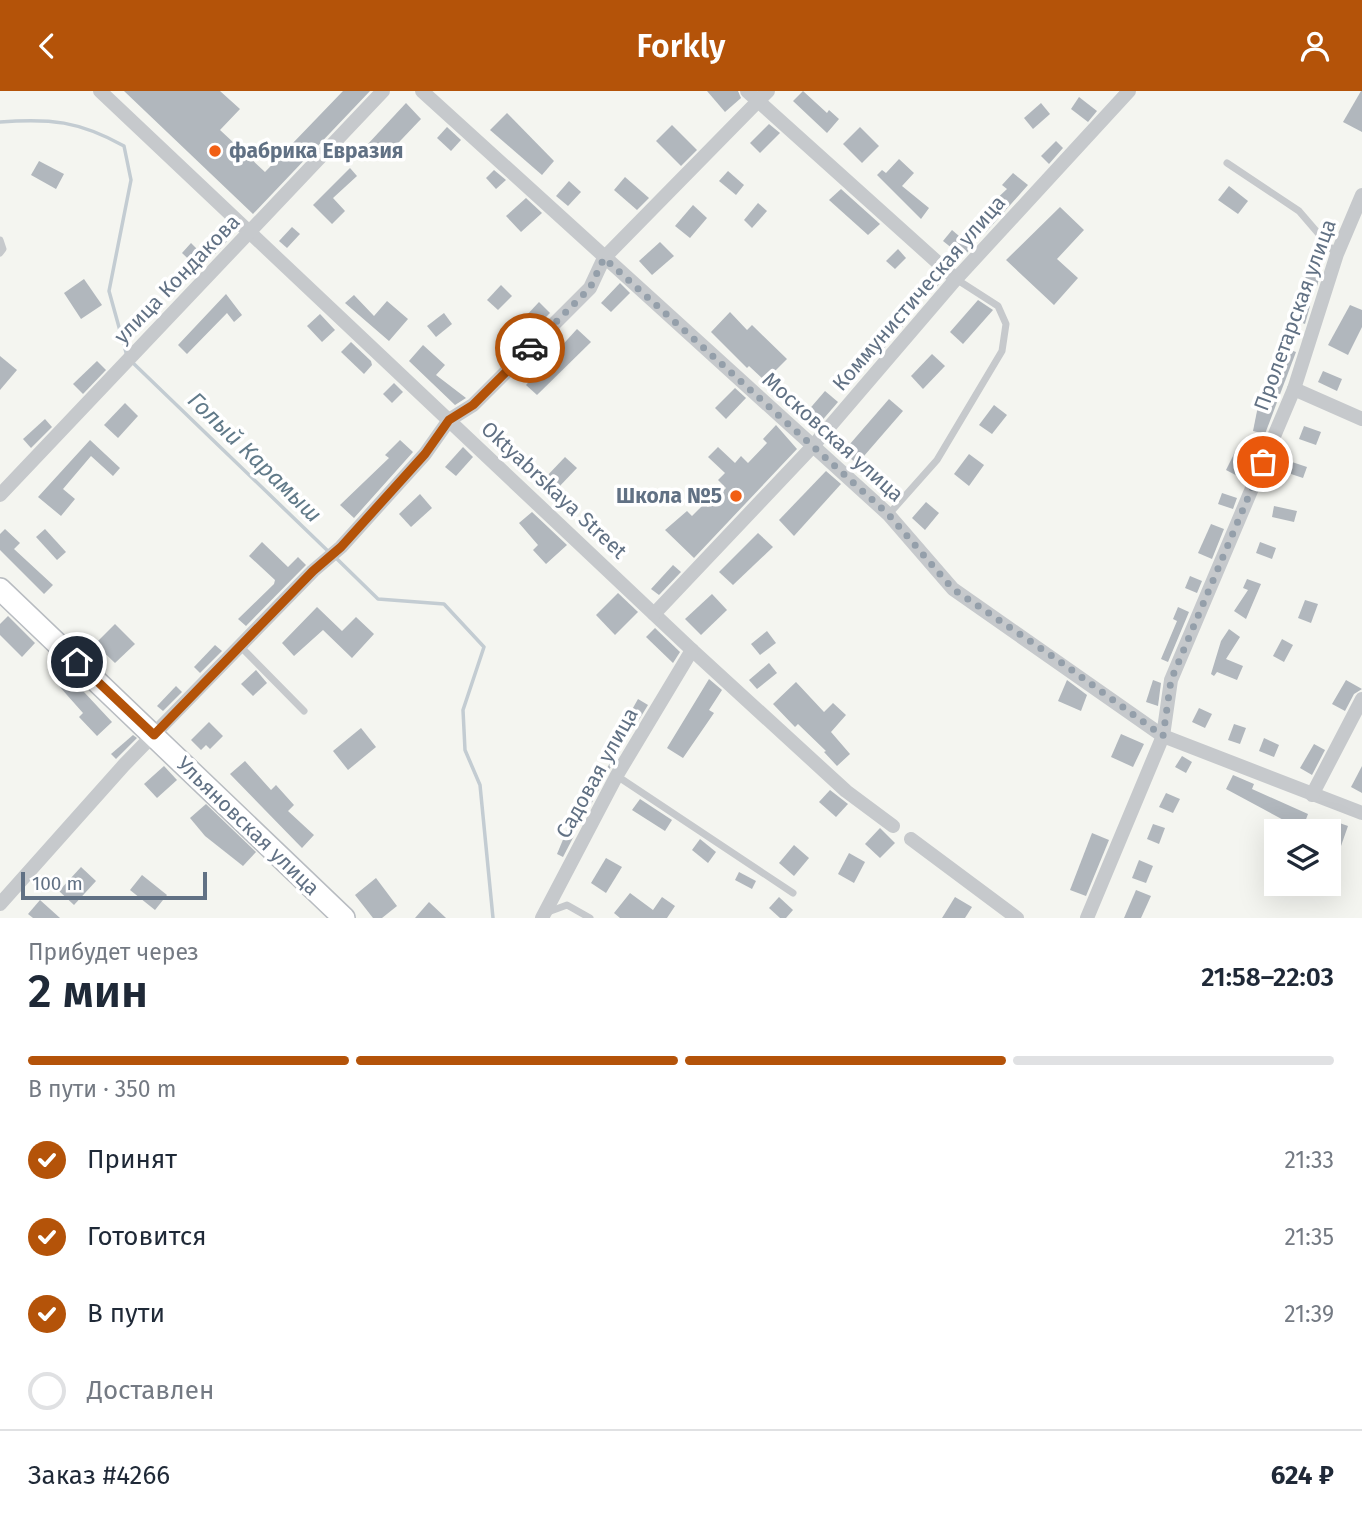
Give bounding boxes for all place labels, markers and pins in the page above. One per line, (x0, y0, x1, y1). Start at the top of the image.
place label: фабрика Евразия (229, 138, 404, 164)
marker: фабрика Евразия (207, 143, 223, 159)
pin (1233, 432, 1293, 492)
place label: Школа №5 (616, 483, 722, 509)
marker: Школа №5 (728, 488, 744, 504)
pin (47, 632, 107, 692)

